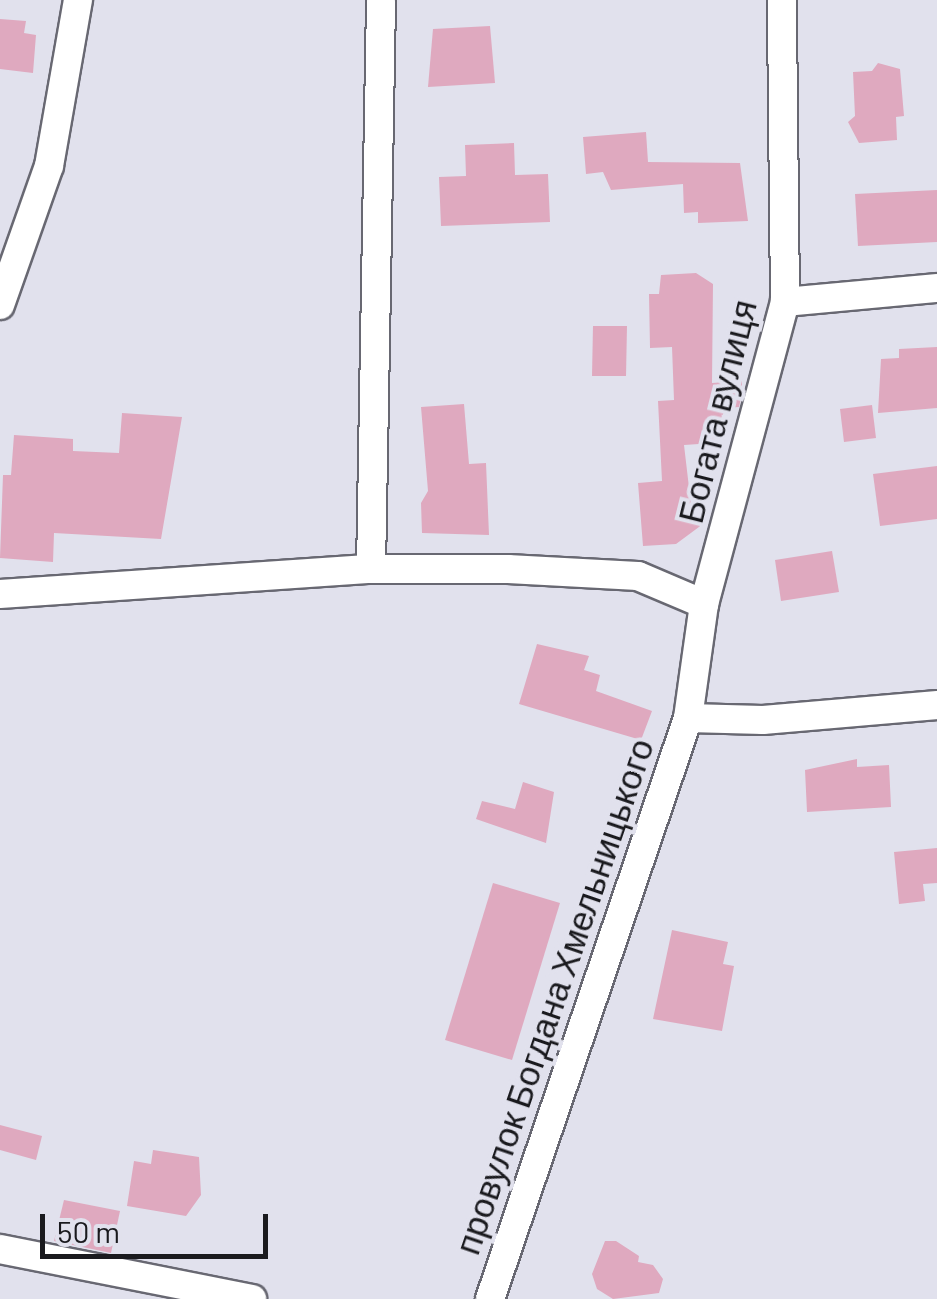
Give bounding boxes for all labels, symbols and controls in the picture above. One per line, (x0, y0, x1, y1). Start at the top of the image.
street label: Богата вулиця (668, 295, 764, 527)
street label: провулок Богдана Хмельницького (445, 733, 661, 1259)
scale bar (45, 1194, 272, 1256)
text: 50 m (57, 1213, 120, 1249)

